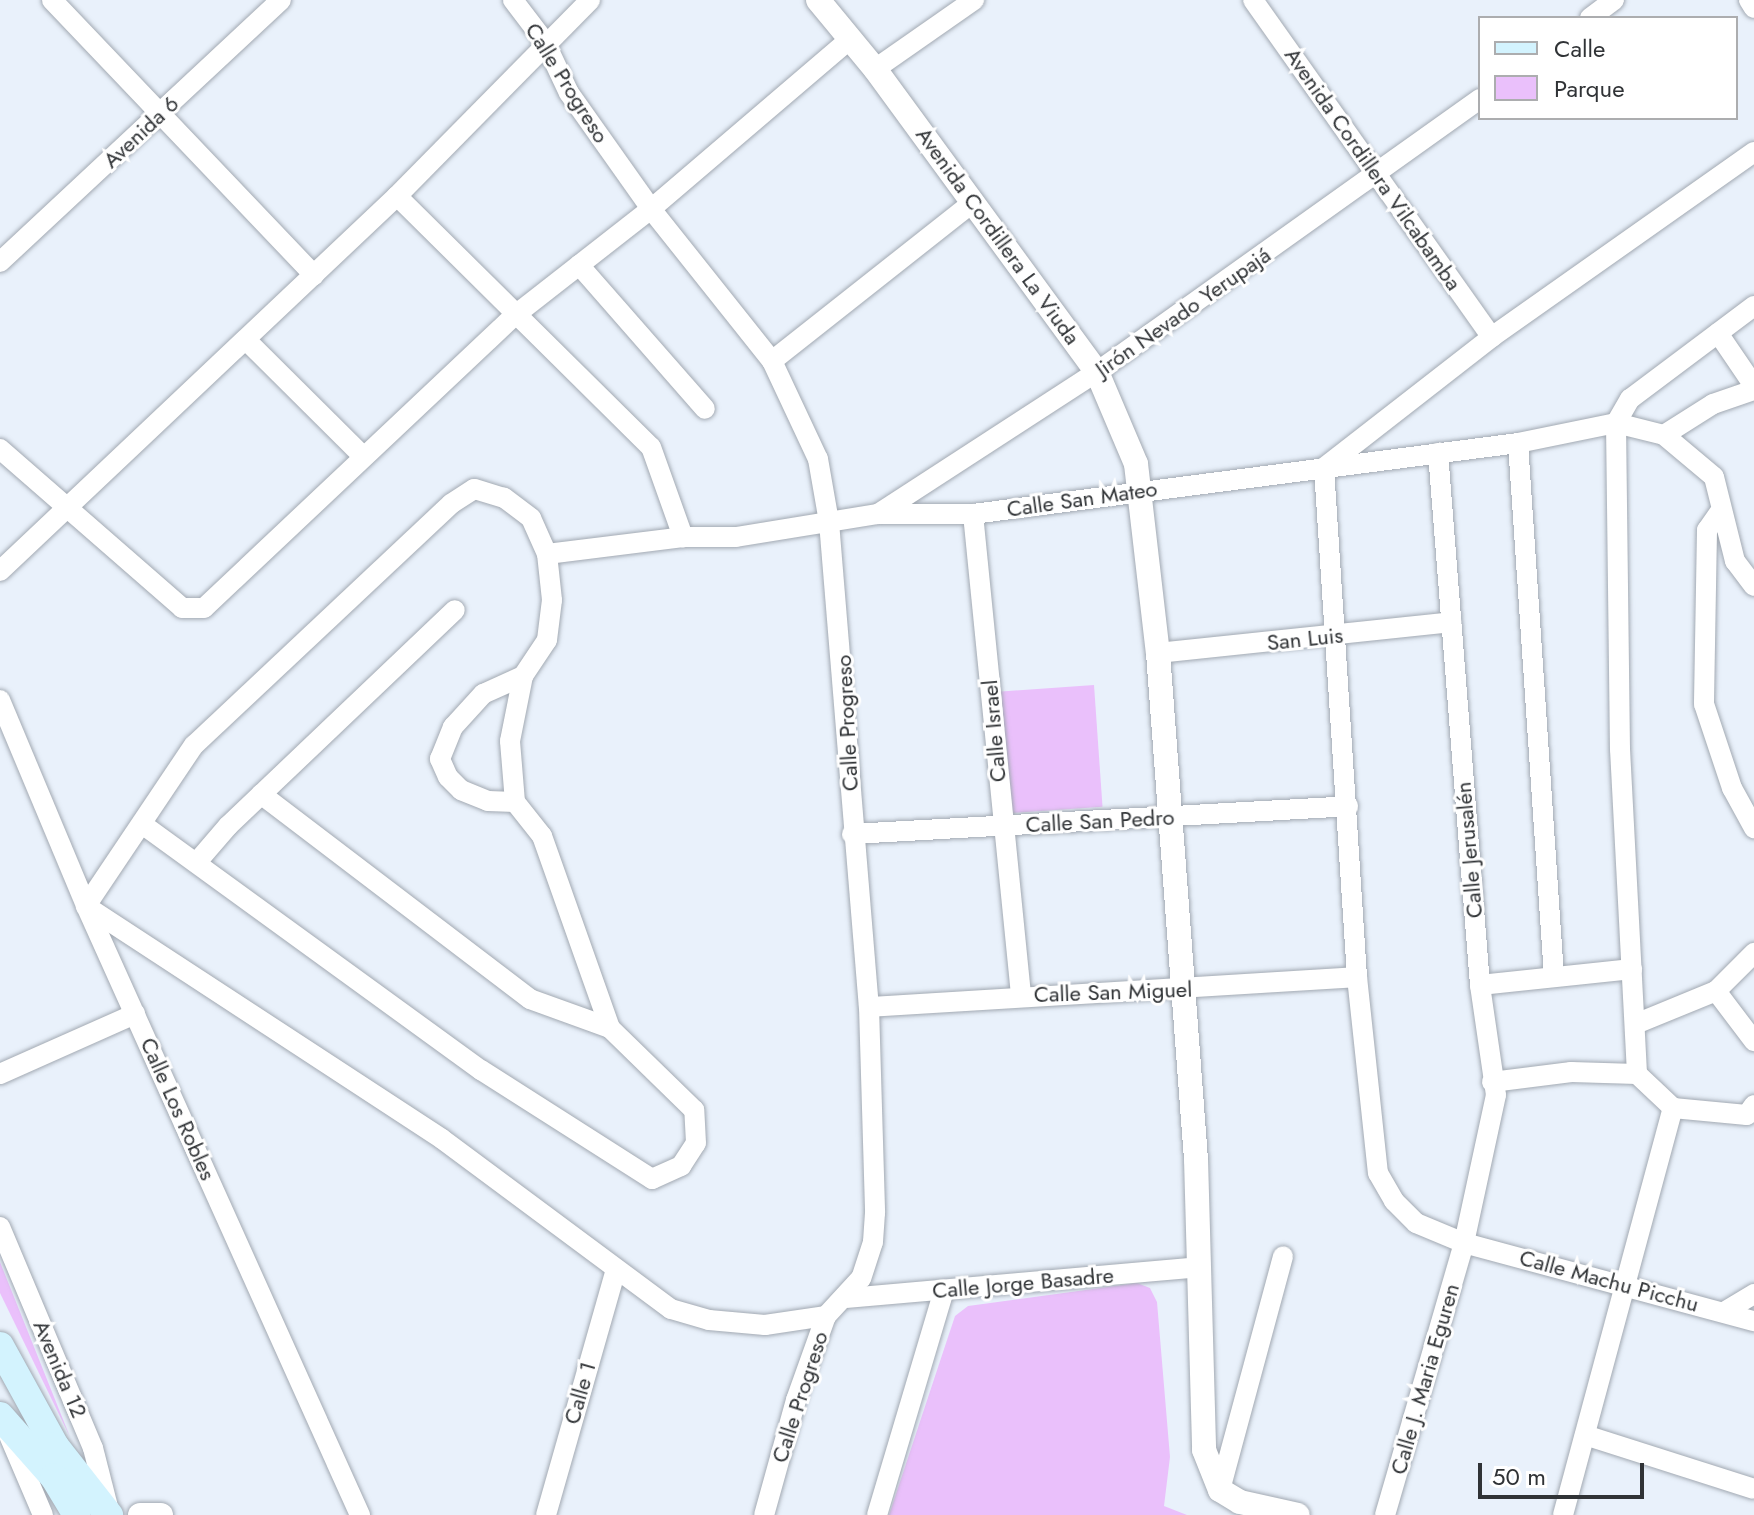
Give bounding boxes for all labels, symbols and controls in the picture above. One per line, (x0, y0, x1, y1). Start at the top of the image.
legend (1478, 16, 1738, 120)
street label: Calle Progreso (520, 18, 614, 148)
text: Calle (1554, 31, 1605, 66)
street label: Avenida Cordillera Vilcabamba (1279, 43, 1467, 295)
text: Parque (1554, 71, 1625, 106)
street label: Avenida 6 (98, 90, 184, 174)
street label: Avenida Cordillera La Viuda (910, 122, 1086, 350)
street label: Jirón Nevado Yerupajá (1090, 242, 1276, 382)
street label: Calle San Mateo (1005, 475, 1159, 523)
street label: San Luis (1266, 622, 1344, 656)
street label: Calle Progreso (830, 654, 864, 792)
street label: Calle Israel (976, 679, 1012, 783)
street label: Calle Jerusalén (1450, 781, 1488, 919)
street label: Calle San Pedro (1025, 804, 1175, 838)
street label: Calle San Miguel (1033, 976, 1193, 1008)
street label: Calle Los Robles (135, 1034, 221, 1184)
street label: Calle Machu Picchu (1517, 1244, 1701, 1318)
street label: Calle Jorge Basadre (931, 1262, 1115, 1304)
street label: Calle J. Maria Eguren (1385, 1281, 1465, 1477)
street label: Avenida 12 (28, 1316, 92, 1422)
street label: Calle Progreso (766, 1328, 834, 1466)
street label: Calle 1 (559, 1359, 601, 1427)
scale bar (1482, 1447, 1648, 1497)
text: 50 m (1492, 1459, 1546, 1494)

